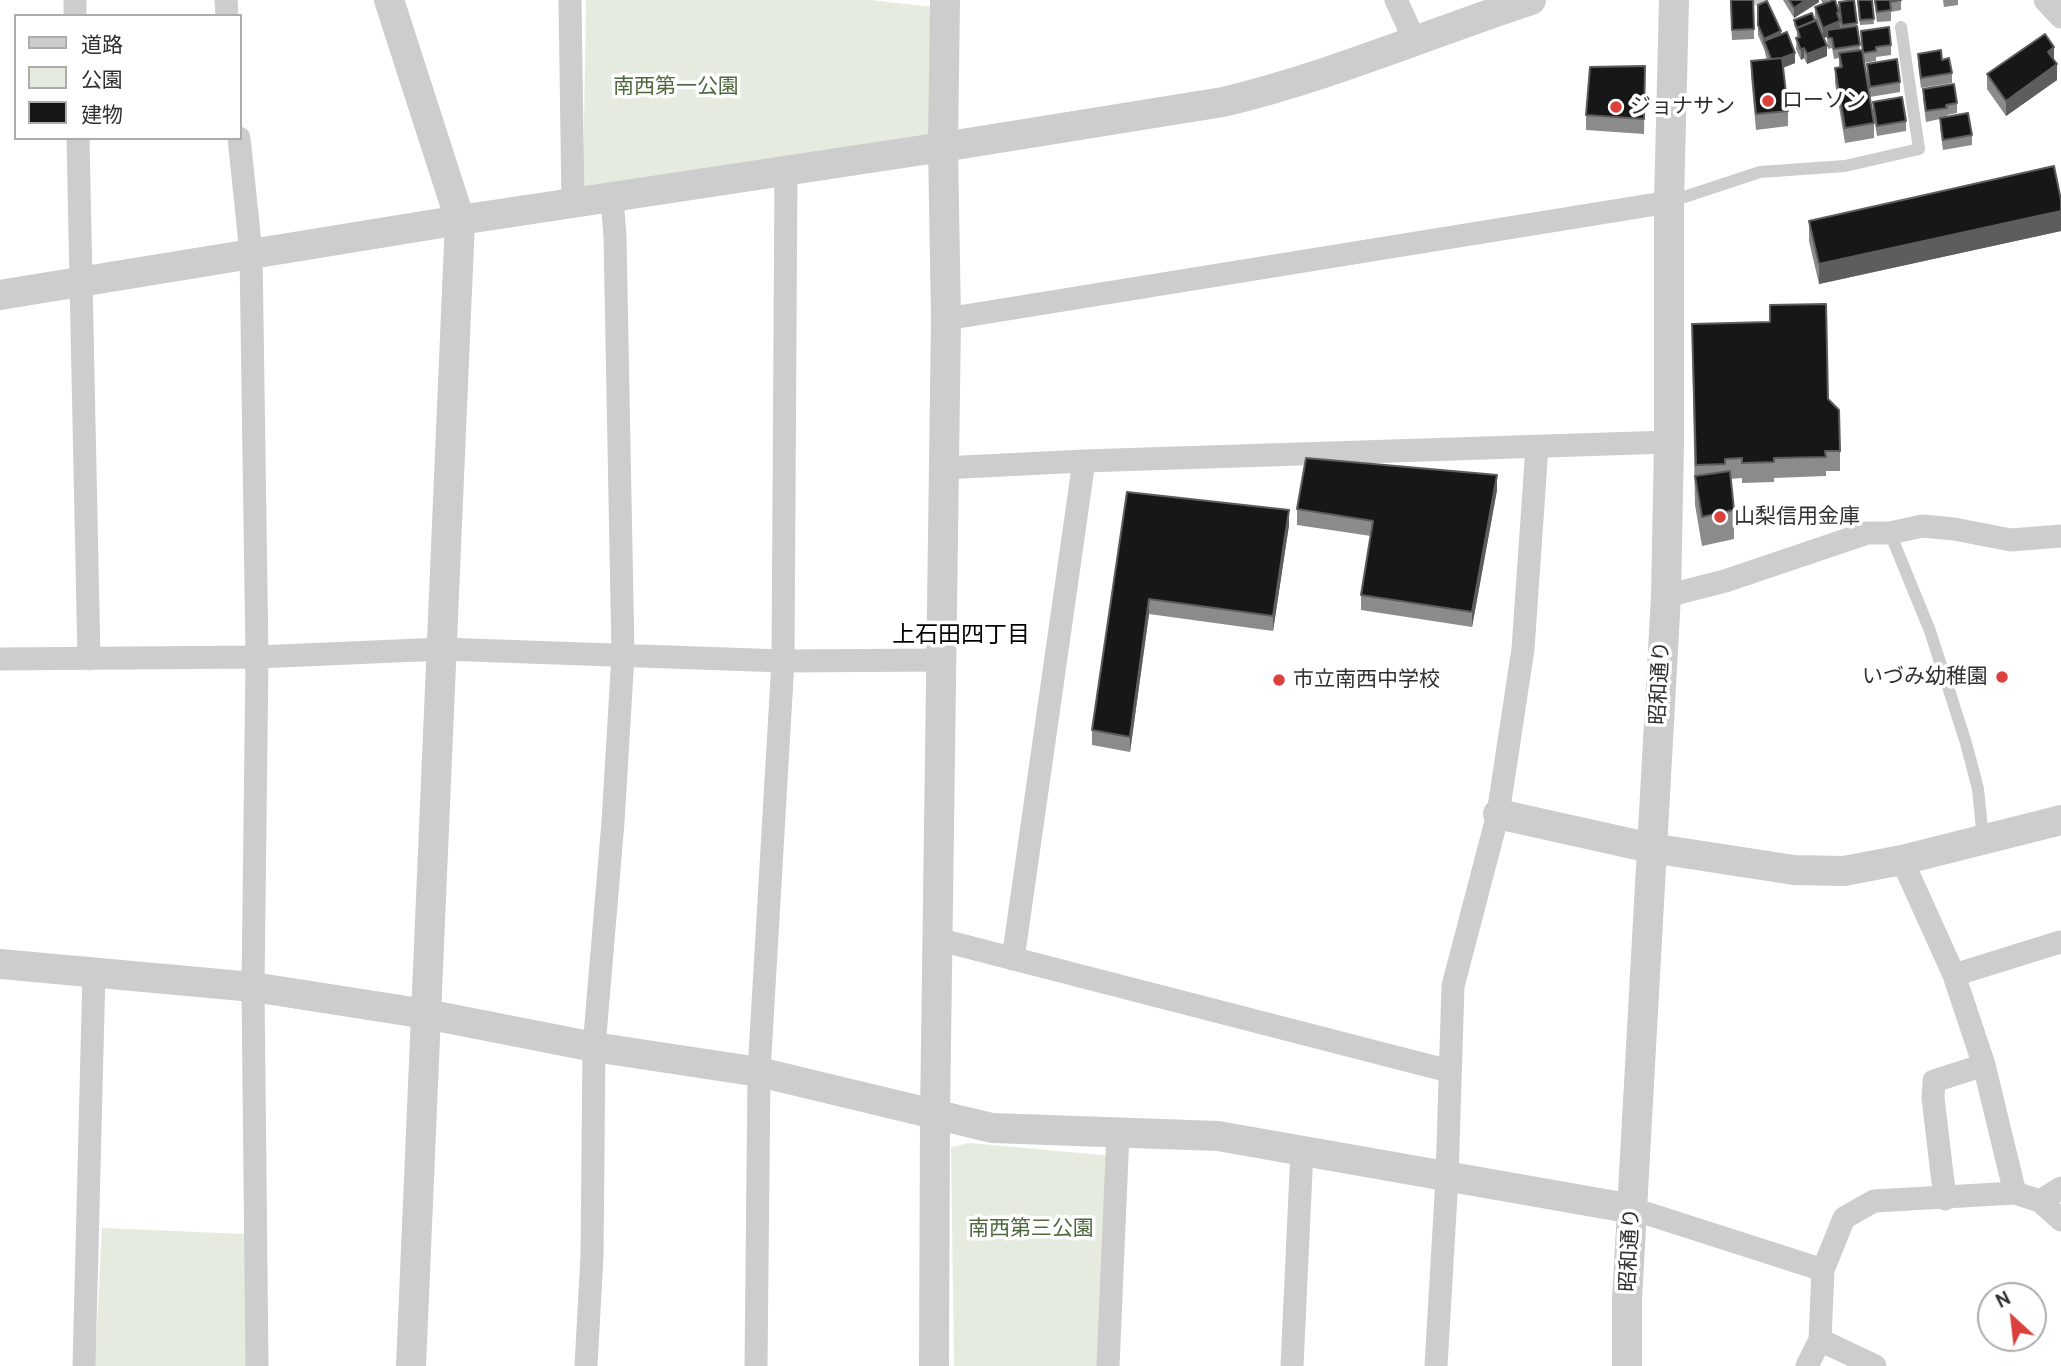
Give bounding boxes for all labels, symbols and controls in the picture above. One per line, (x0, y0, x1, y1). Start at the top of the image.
legend (14, 14, 242, 140)
text: 道路 (81, 32, 123, 57)
text: 公園 (81, 67, 123, 92)
park label: 南西第一公園 (613, 74, 739, 100)
place label: ローソン (1782, 88, 1866, 114)
marker: ローソン (1760, 93, 1776, 109)
place label: ジョナサン (1630, 94, 1735, 120)
marker: ジョナサン (1608, 99, 1624, 115)
text: 建物 (81, 102, 123, 127)
place label: 山梨信用金庫 (1734, 504, 1860, 530)
marker: 山梨信用金庫 (1712, 509, 1728, 525)
district label: 上石田四丁目 (892, 621, 1030, 649)
street label: 昭和通り (1645, 640, 1675, 726)
place label: いづみ幼稚園 (1862, 664, 1988, 690)
place label: 市立南西中学校 (1293, 667, 1440, 693)
marker: いづみ幼稚園 (1994, 669, 2010, 685)
marker: 市立南西中学校 (1271, 672, 1287, 688)
street label: 昭和通り (1615, 1207, 1645, 1293)
park label: 南西第三公園 (968, 1216, 1094, 1242)
north arrow (1977, 1282, 2047, 1352)
text: N (1992, 1286, 2014, 1313)

